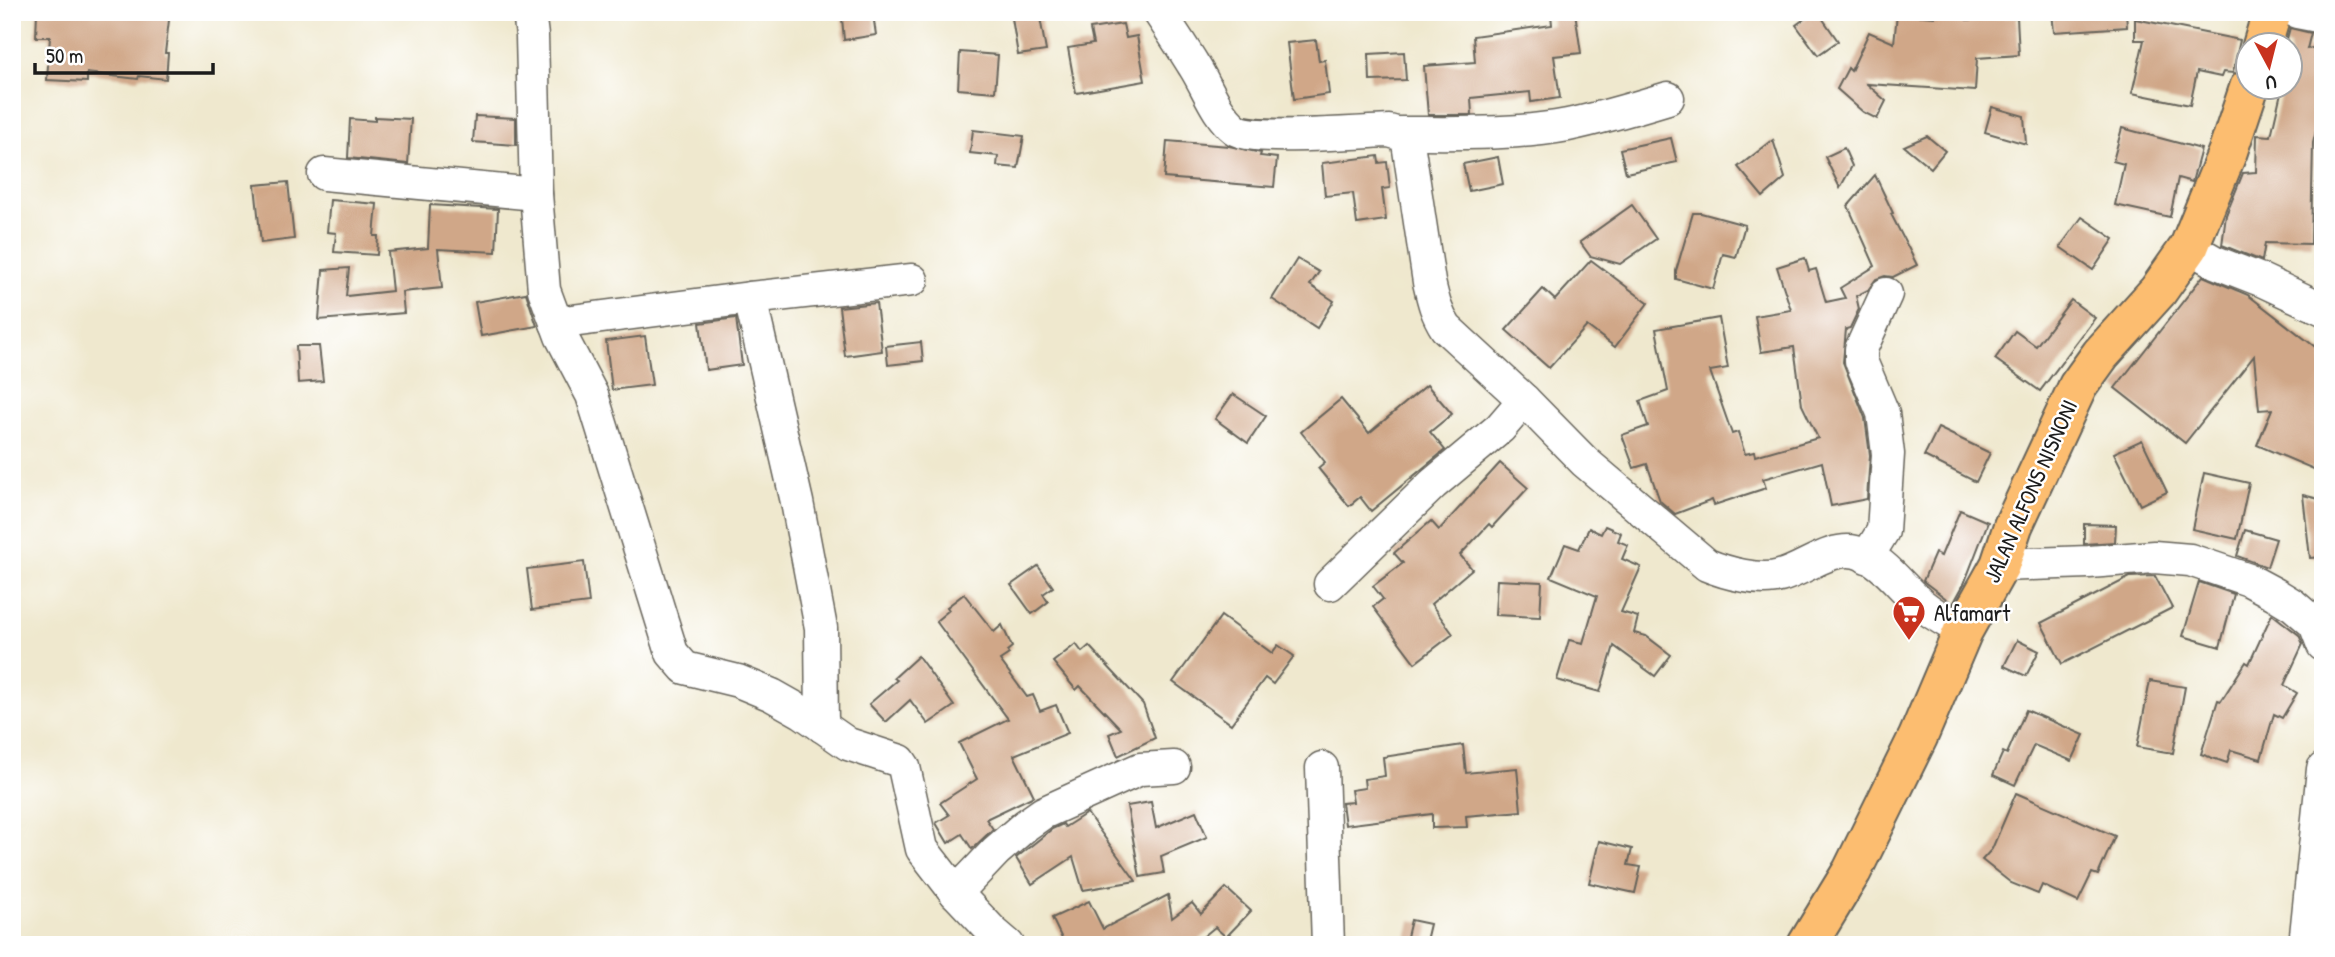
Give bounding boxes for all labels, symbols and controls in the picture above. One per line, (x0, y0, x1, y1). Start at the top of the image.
scale bar (35, 32, 214, 76)
north arrow (2234, 32, 2304, 102)
text: 50 m (46, 41, 83, 70)
text: U (2264, 69, 2278, 96)
street label: JALAN ALFONS NISNONI (1976, 395, 2084, 587)
supermarket icon: Alfamart (1890, 593, 1928, 642)
place label: Alfamart (1934, 597, 2011, 628)

